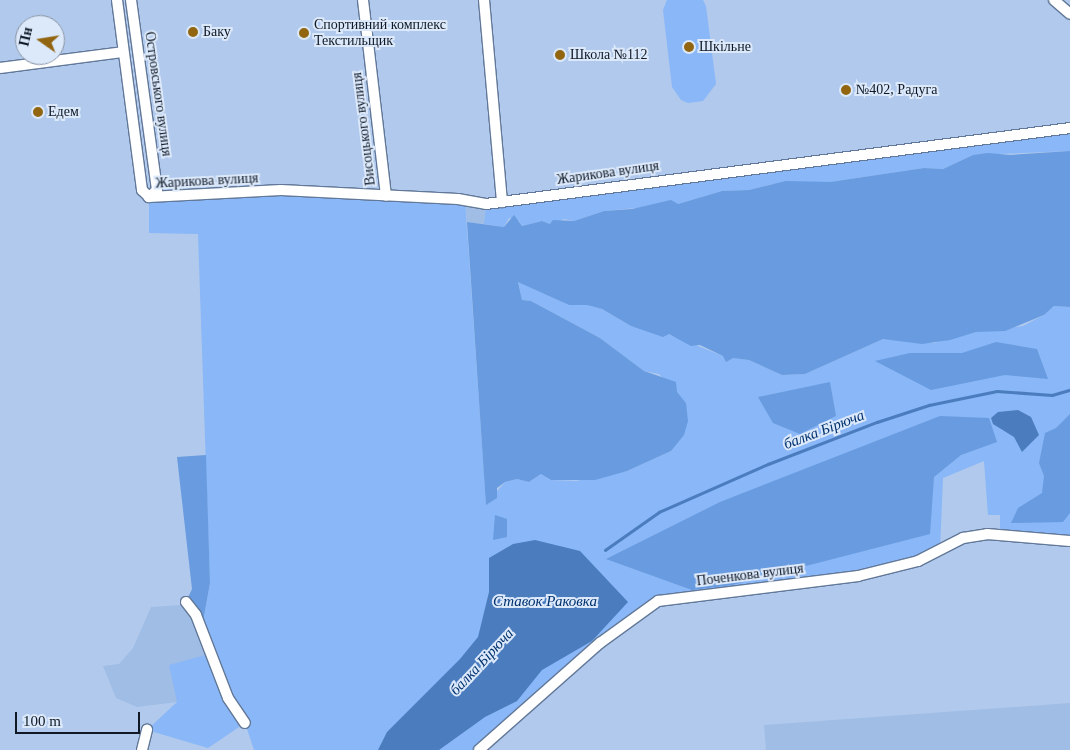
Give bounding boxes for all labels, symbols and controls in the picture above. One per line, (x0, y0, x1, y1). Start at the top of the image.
north arrow (15, 15, 65, 65)
place label: Спортивний комплекс Текстильщик (314, 17, 446, 49)
place label: Баку (203, 24, 231, 40)
text: Пн (16, 26, 35, 48)
marker: Баку (187, 26, 199, 38)
marker: Спортивний комплекс Текстильщик (298, 27, 310, 39)
street label: Островського вулиця (141, 31, 175, 157)
place label: Шкільне (699, 39, 751, 55)
marker: Шкільне (683, 41, 695, 53)
place label: Школа №112 (570, 47, 648, 63)
marker: Школа №112 (554, 49, 566, 61)
street label: Висоцького вулиця (349, 71, 379, 187)
place label: №402, Радуга (856, 82, 937, 98)
marker: №402, Радуга (840, 84, 852, 96)
place label: Едем (48, 104, 79, 120)
marker: Едем (32, 106, 44, 118)
street label: Жарикова вулиця (556, 158, 660, 188)
street label: Жарикова вулиця (155, 170, 259, 192)
water label: балка Бірюча (781, 406, 867, 454)
street label: Поченкова вулиця (696, 560, 804, 590)
water label: Ставок Раковка (493, 593, 597, 611)
water label: балка Бірюча (446, 625, 518, 699)
scale bar (18, 702, 142, 734)
text: 100 m (23, 713, 61, 729)

